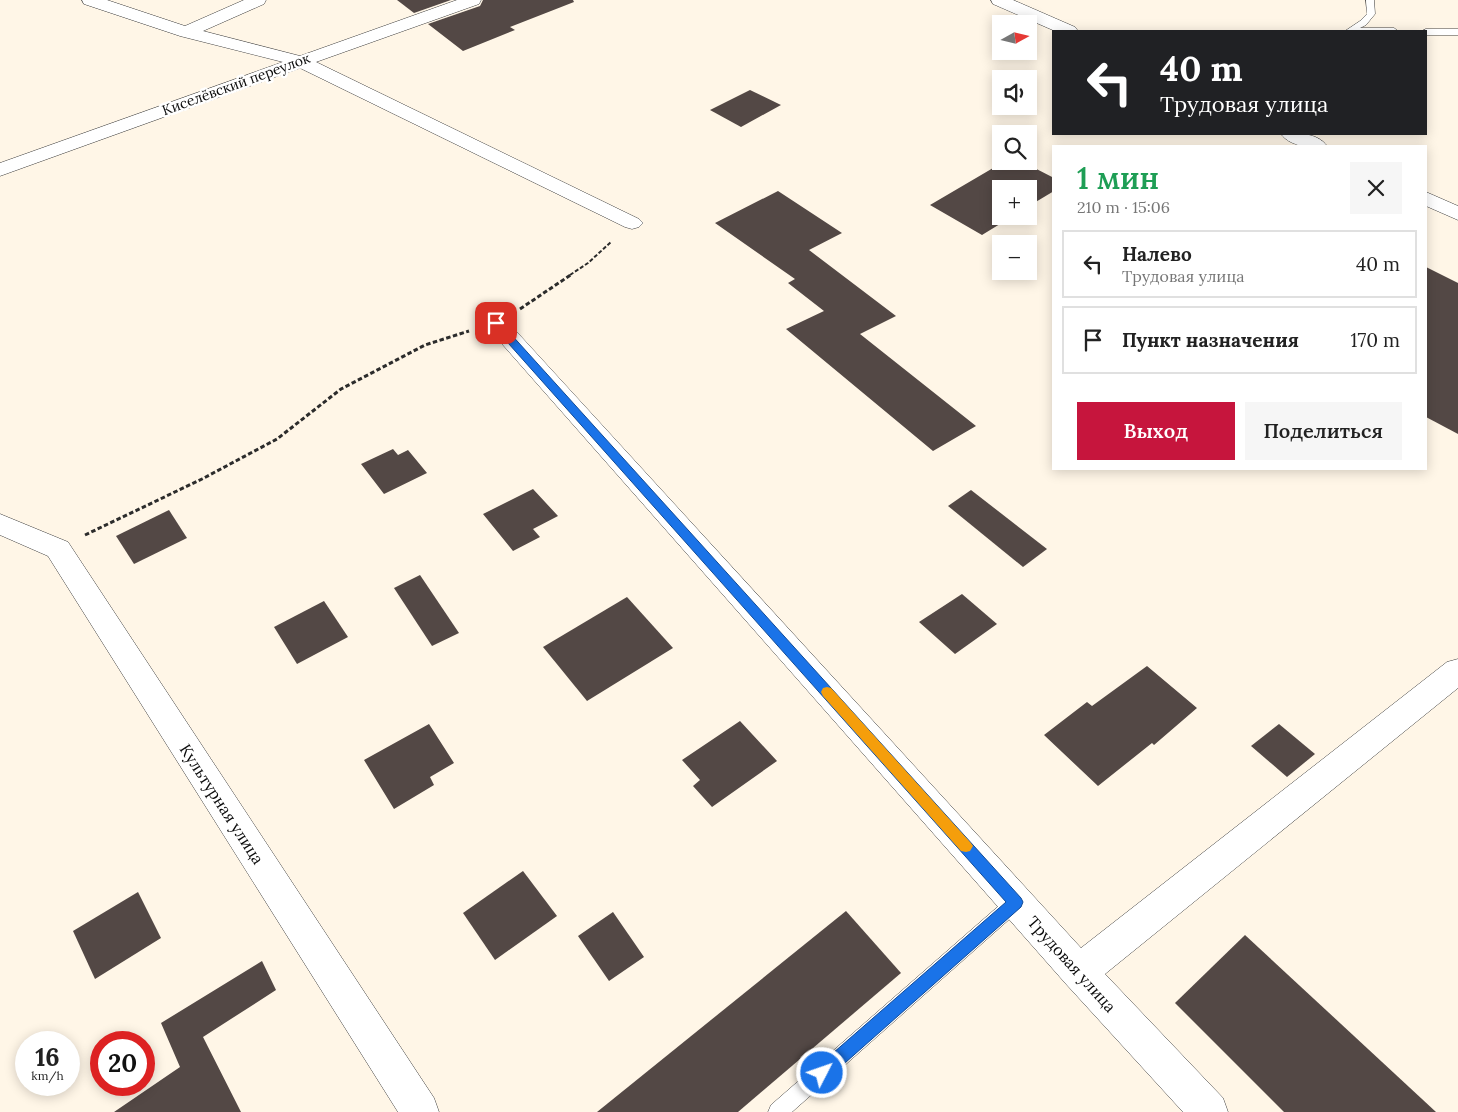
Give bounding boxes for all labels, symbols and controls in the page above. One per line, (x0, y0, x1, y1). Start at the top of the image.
north arrow (992, 15, 1038, 60)
map controls (992, 15, 1037, 280)
text: 40 m (1160, 46, 1243, 91)
street label: Киселёвский переулок (160, 49, 313, 119)
icon: left (1077, 50, 1142, 115)
button: sound (992, 70, 1037, 115)
text: Трудовая улица (1160, 90, 1328, 118)
button: search (992, 125, 1037, 170)
text: 1 мин (1077, 159, 1159, 197)
button: close (1350, 162, 1402, 214)
button: + (992, 180, 1037, 225)
text: 210 m · 15:06 (1077, 197, 1170, 217)
button: − (992, 235, 1037, 280)
text: Налево (1122, 242, 1192, 266)
icon: left (1079, 250, 1107, 278)
text: 40 m (1356, 252, 1400, 276)
text: Трудовая улица (1122, 266, 1244, 286)
pin (475, 302, 517, 344)
icon: arrive (482, 309, 510, 337)
icon: arrive (1079, 326, 1107, 354)
text: Пункт назначения (1122, 328, 1299, 352)
text: 170 m (1351, 328, 1400, 352)
button: Выход (1077, 402, 1235, 460)
button: Поделиться (1245, 402, 1402, 460)
street label: Культурная улица (176, 740, 268, 868)
street label: Трудовая улица (1024, 912, 1120, 1016)
speed limit sign: 20 (90, 1031, 155, 1096)
text: 16 (35, 1041, 60, 1073)
position arrow (795, 1046, 847, 1098)
text: km/h (31, 1068, 64, 1083)

